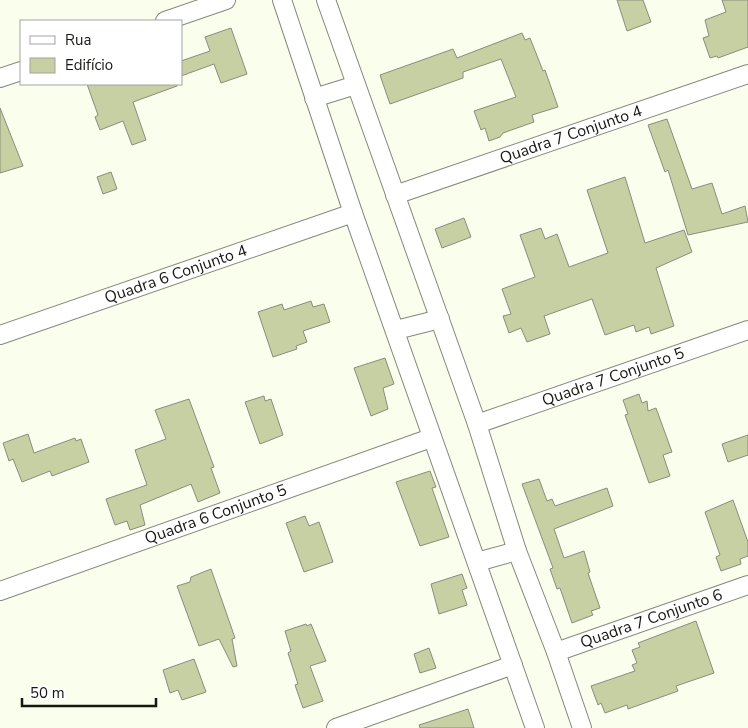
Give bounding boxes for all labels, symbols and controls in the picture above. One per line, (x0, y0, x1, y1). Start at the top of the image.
legend (20, 20, 182, 85)
text: Rua (65, 30, 91, 50)
text: Edifício (65, 55, 113, 75)
street label: Quadra 7 Conjunto 4 (497, 100, 646, 169)
street label: Quadra 6 Conjunto 4 (102, 239, 250, 309)
street label: Quadra 7 Conjunto 5 (539, 342, 687, 412)
street label: Quadra 6 Conjunto 5 (142, 479, 290, 550)
street label: Quadra 7 Conjunto 6 (577, 584, 725, 654)
scale bar (22, 676, 156, 708)
text: 50 m (30, 683, 65, 703)

